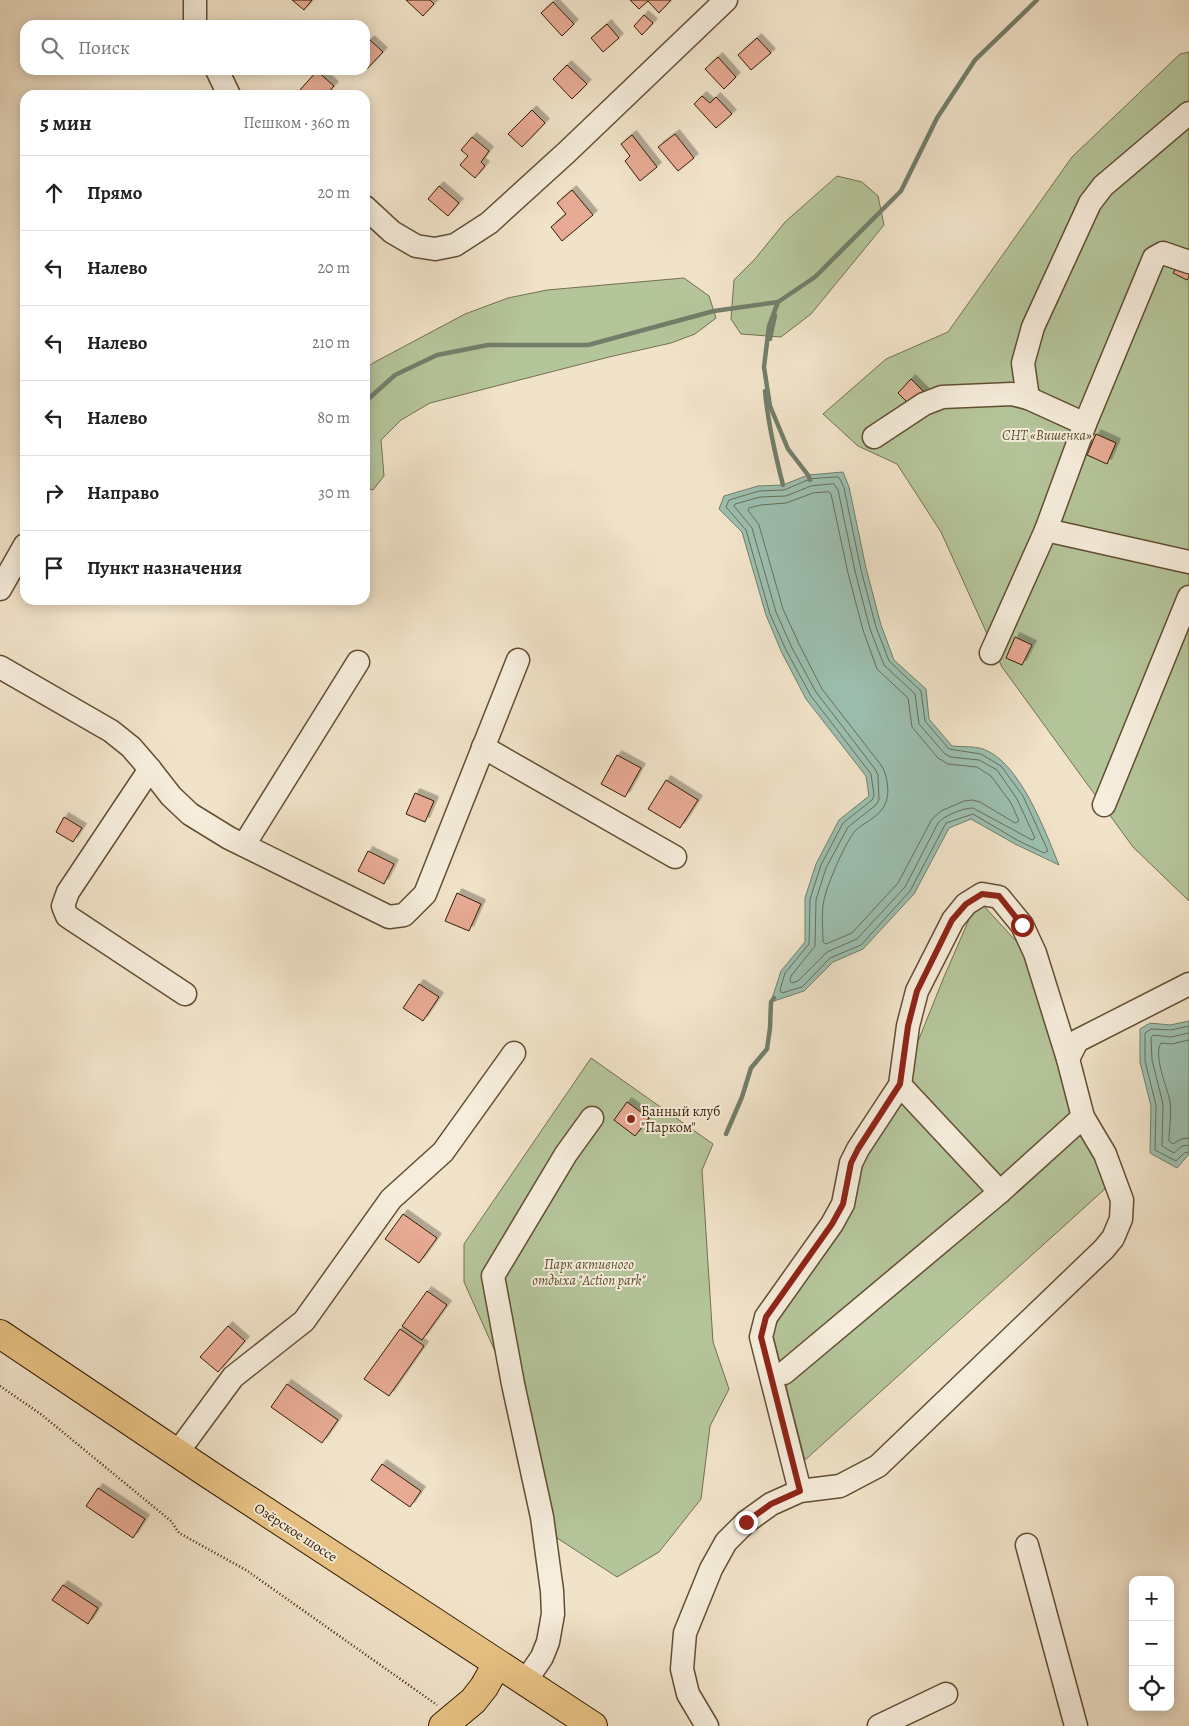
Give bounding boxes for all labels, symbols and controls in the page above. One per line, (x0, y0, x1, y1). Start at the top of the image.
search box (20, 20, 370, 75)
icon: search (38, 34, 66, 62)
text: Поиск (78, 35, 130, 61)
text: 5 мин (40, 109, 92, 137)
text: Пешком · 360 m (243, 112, 350, 134)
icon: ahead (40, 179, 68, 207)
text: Прямо (87, 180, 142, 206)
text: 20 m (317, 182, 350, 204)
icon: left (40, 254, 68, 282)
text: Налево (87, 255, 147, 281)
text: 20 m (317, 257, 350, 279)
icon: left (40, 329, 68, 357)
text: Налево (87, 330, 147, 356)
text: 210 m (312, 332, 350, 354)
icon: left (40, 404, 68, 432)
text: Налево (87, 405, 147, 431)
text: 80 m (317, 407, 350, 429)
park label: СНТ «Вишенка» (1002, 426, 1092, 445)
icon: right (40, 479, 68, 507)
text: Направо (87, 480, 159, 506)
text: 30 m (318, 482, 350, 504)
icon: arrive (40, 554, 68, 582)
text: Пункт назначения (87, 555, 242, 581)
route start (1011, 914, 1034, 937)
place label: Банный клуб "Парком" (641, 1102, 720, 1137)
marker: Банный клуб "Парком" (625, 1113, 637, 1125)
park label: Парк активного отдыха "Action park" (532, 1255, 647, 1290)
street label: Озёрское шоссе (251, 1498, 341, 1566)
route end (735, 1511, 758, 1534)
map controls (1129, 1576, 1174, 1711)
button: + (1129, 1576, 1174, 1621)
button: − (1129, 1621, 1174, 1666)
button: locate (1129, 1666, 1174, 1711)

